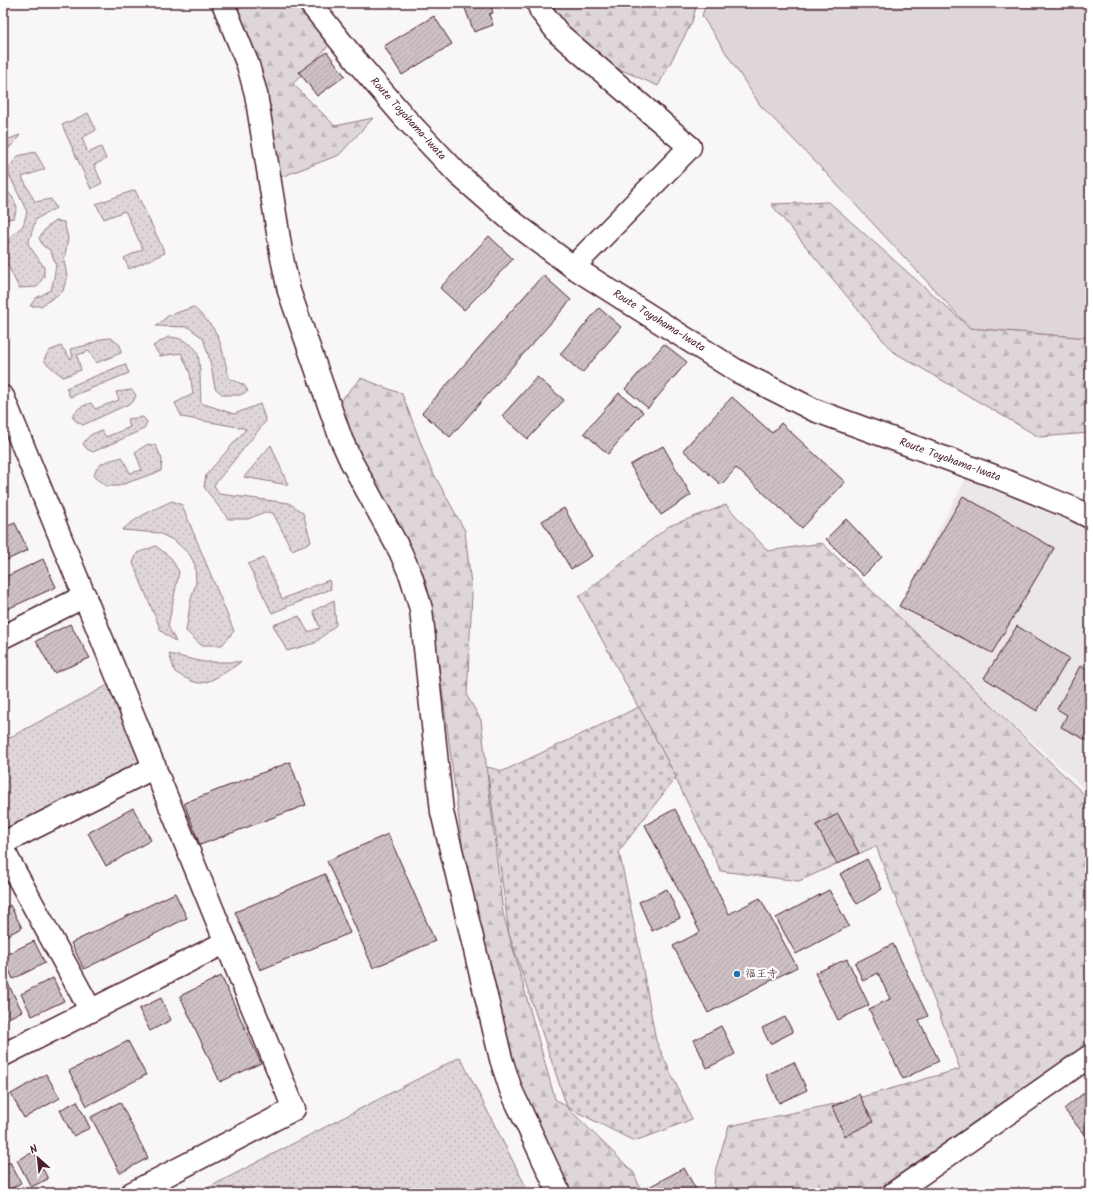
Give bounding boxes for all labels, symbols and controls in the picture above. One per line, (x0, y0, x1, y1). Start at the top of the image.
street label: Route Toyohama-Iwata (366, 73, 450, 165)
street label: Route Toyohama-Iwata (609, 285, 709, 357)
street label: Route Toyohama-Iwata (897, 433, 1003, 487)
place label: 福王寺 (745, 965, 778, 983)
marker: 福王寺 (732, 969, 742, 979)
north arrow (18, 1138, 58, 1178)
text: N (27, 1140, 41, 1160)

